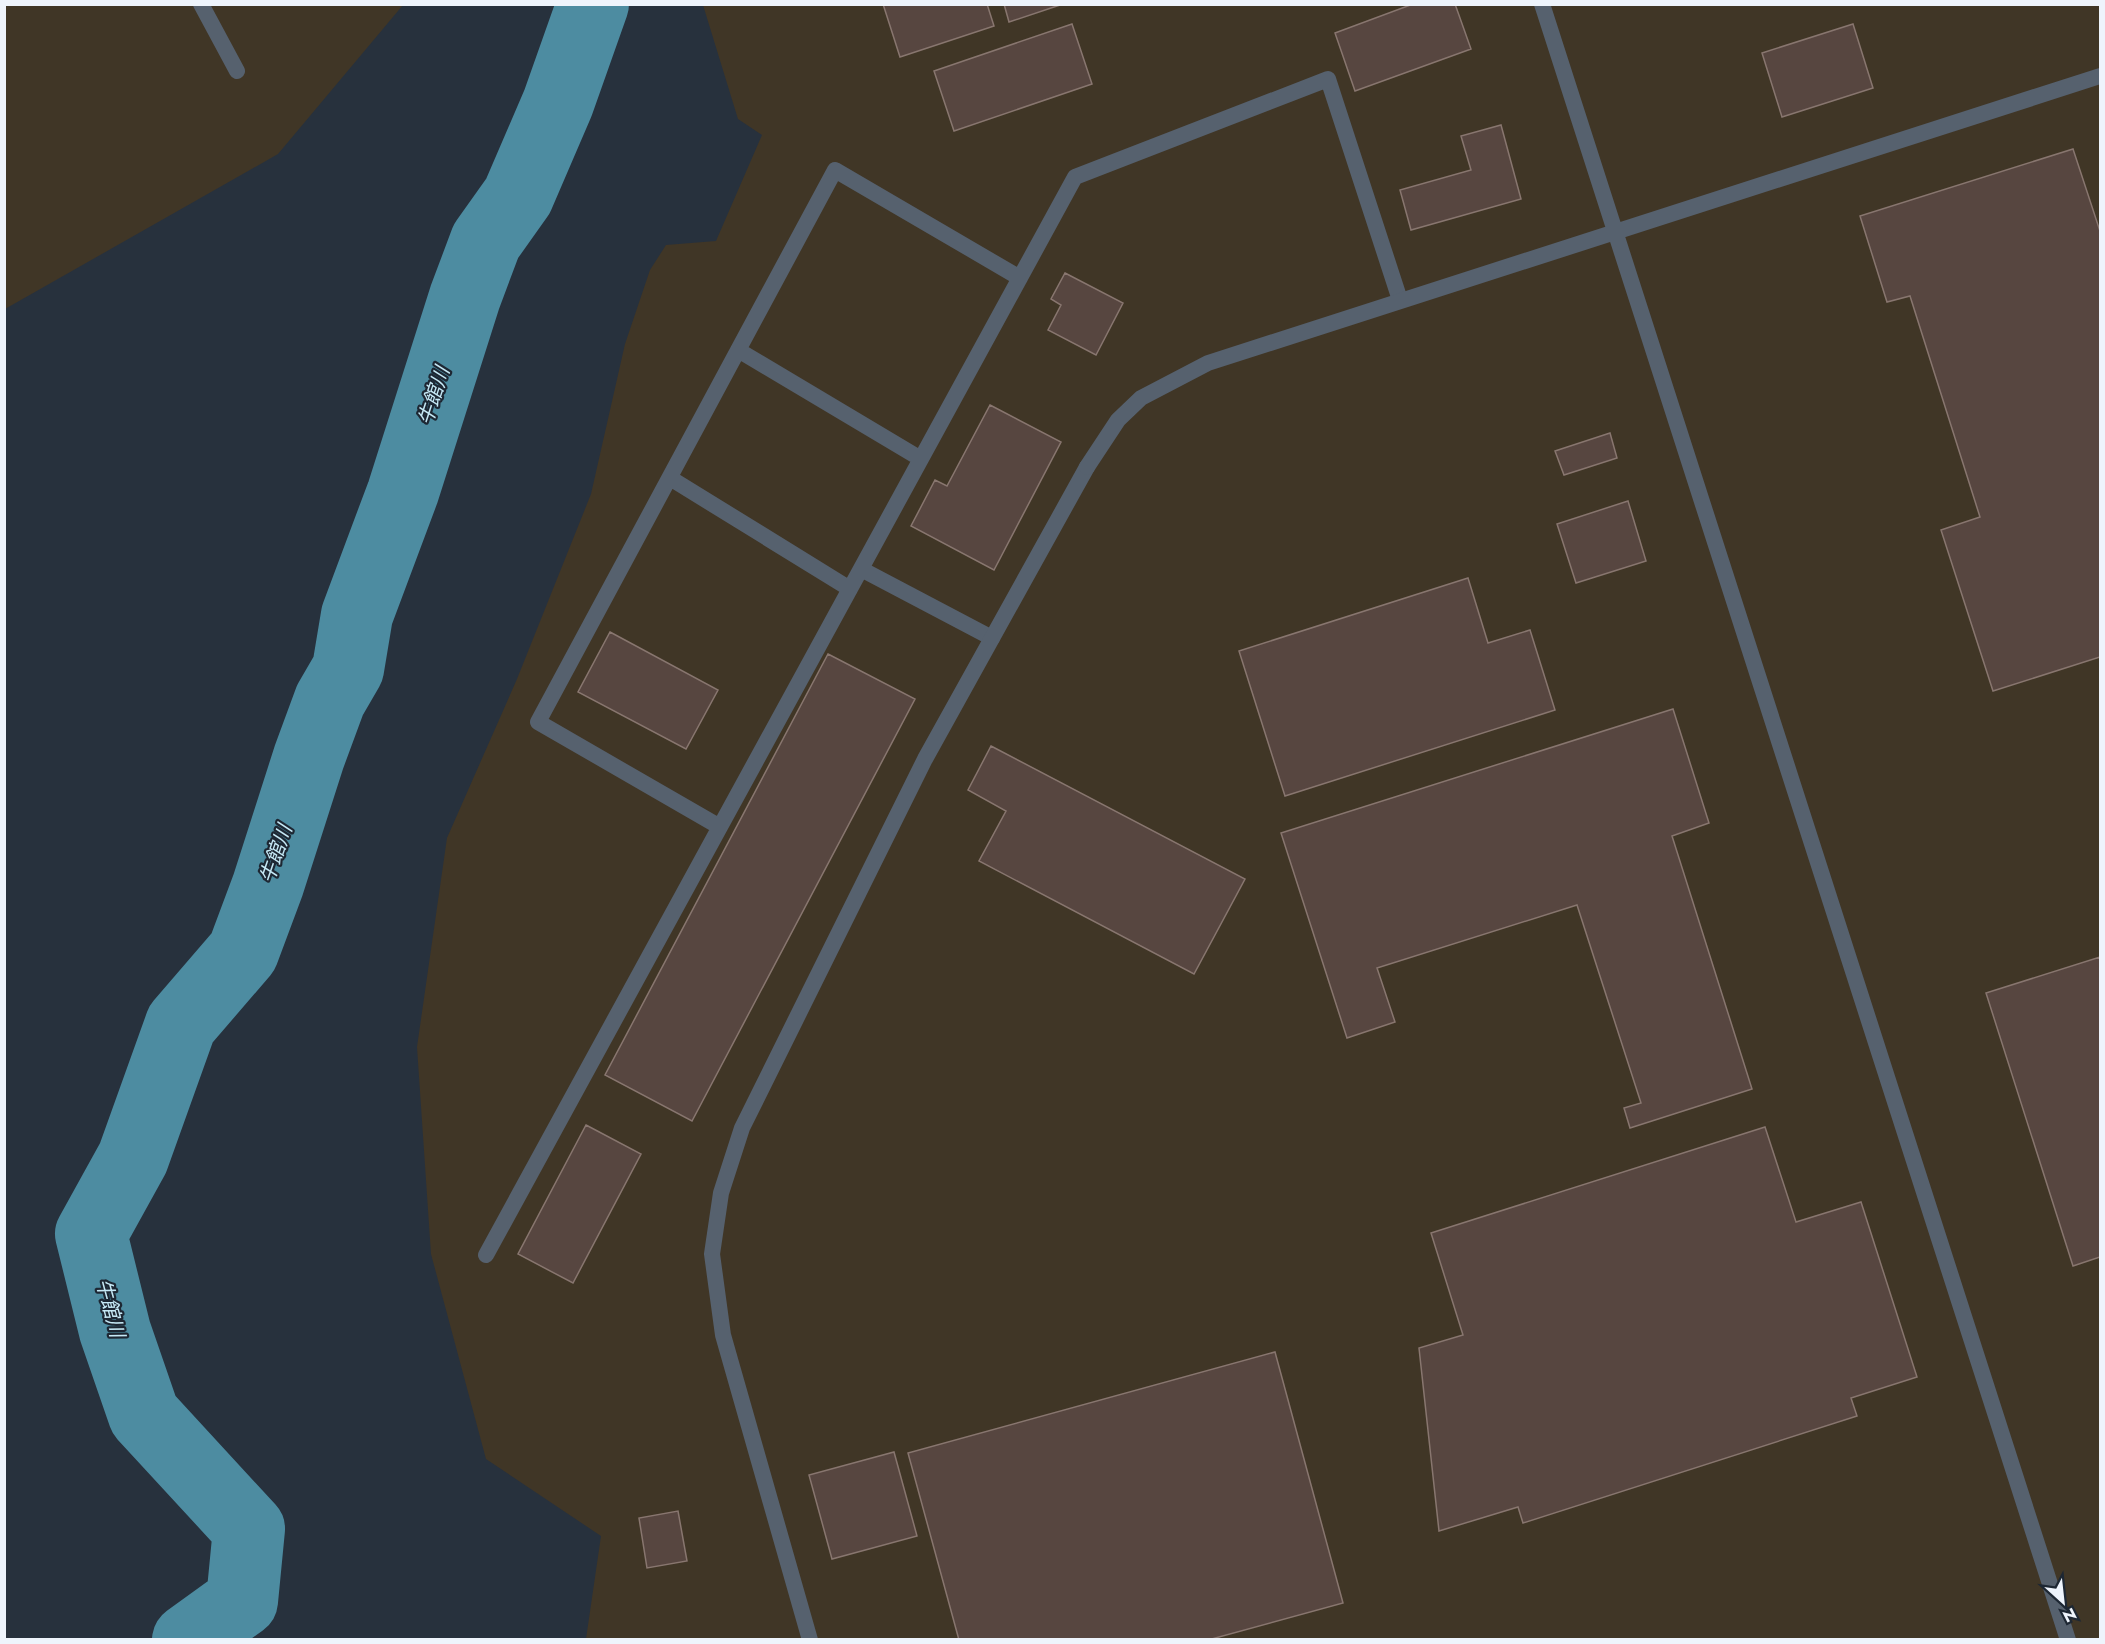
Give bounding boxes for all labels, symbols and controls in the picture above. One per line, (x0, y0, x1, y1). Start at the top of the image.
water label: 牛館川 (411, 361, 458, 429)
water label: 牛館川 (253, 819, 300, 887)
water label: 牛館川 (88, 1275, 132, 1343)
north arrow (2033, 1572, 2093, 1632)
text: N (2059, 1602, 2080, 1628)

